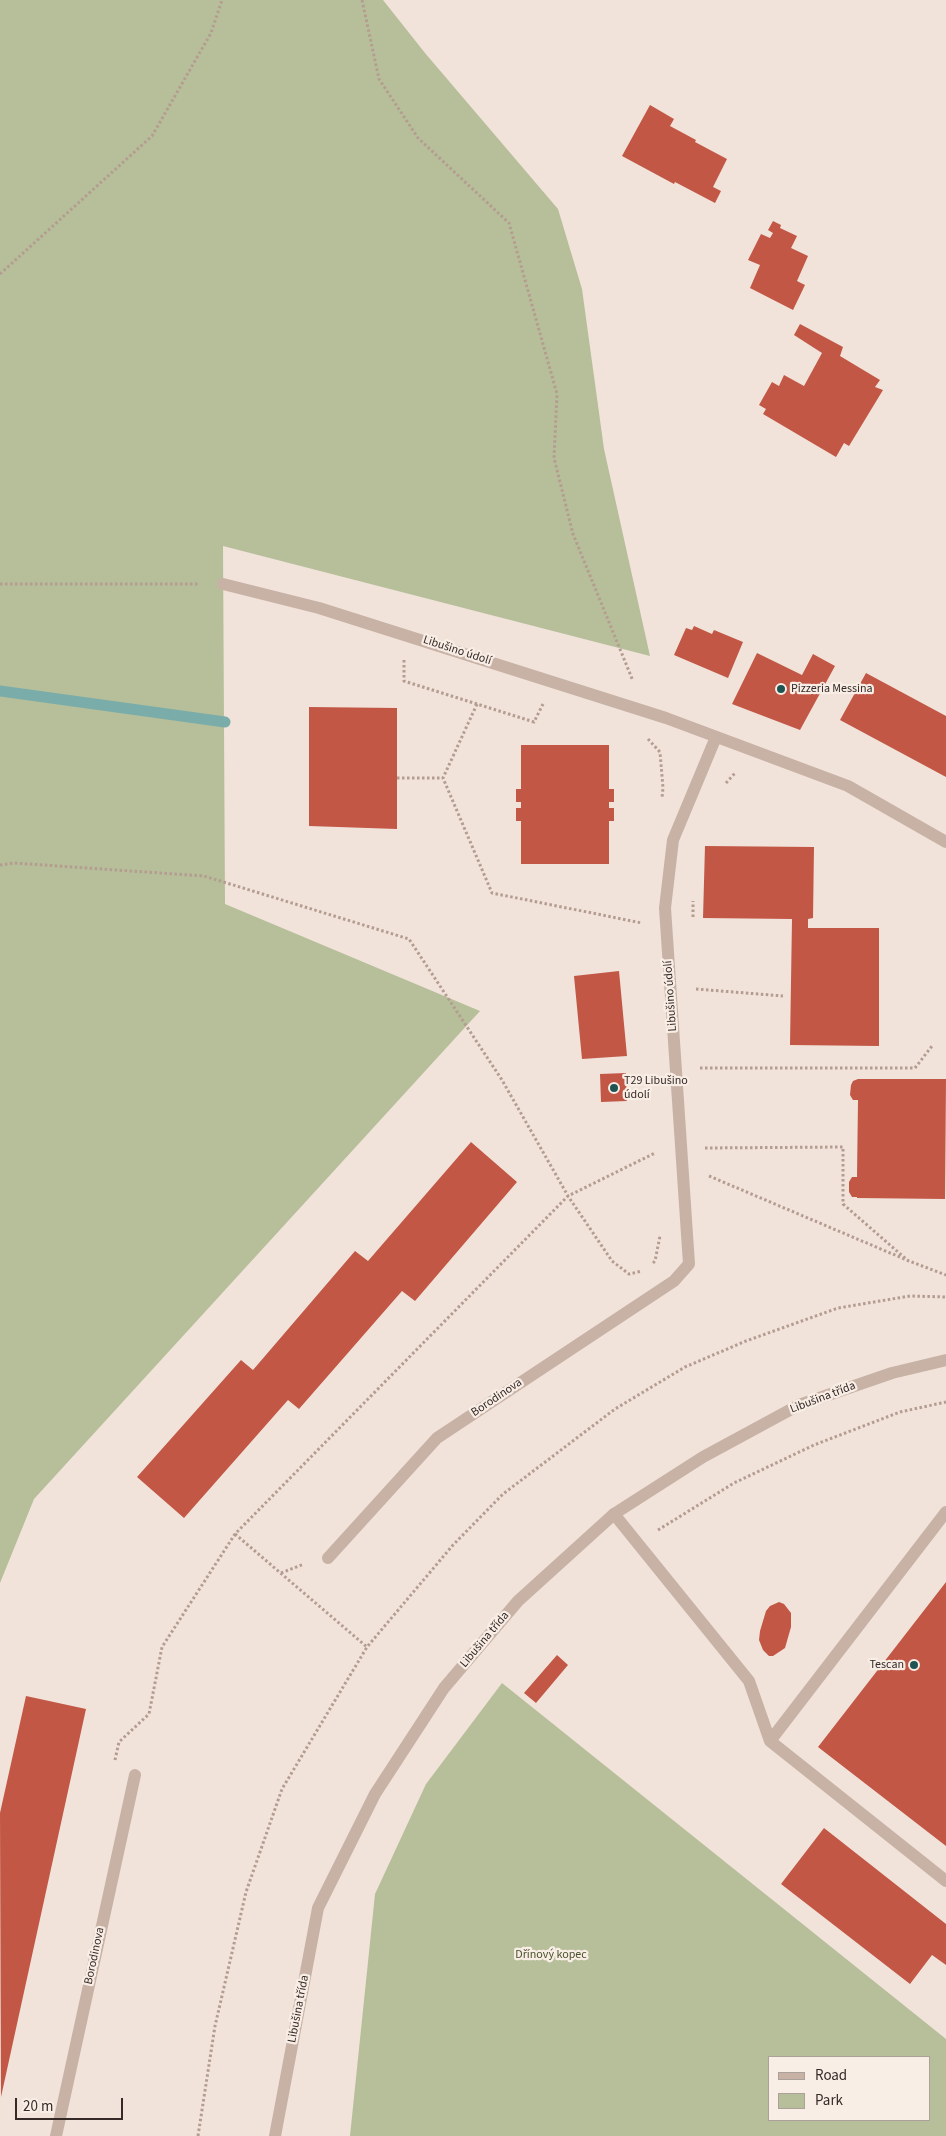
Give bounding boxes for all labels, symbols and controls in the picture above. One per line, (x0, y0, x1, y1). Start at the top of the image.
street label: Libušino údolí (421, 633, 493, 669)
place label: Pizzeria Messina (791, 682, 873, 696)
marker: Pizzeria Messina (775, 683, 787, 695)
street label: Libušino údolí (661, 960, 681, 1032)
place label: T29 Libušino údolí (624, 1074, 688, 1102)
marker: T29 Libušino údolí (608, 1082, 620, 1094)
street label: Borodinova (469, 1376, 525, 1420)
street label: Libušina třída (788, 1379, 858, 1417)
street label: Libušina třída (457, 1609, 513, 1671)
place label: Tescan (869, 1658, 904, 1672)
marker: Tescan (908, 1659, 920, 1671)
street label: Borodinova (82, 1926, 108, 1986)
park label: Dřínový kopec (515, 1948, 587, 1962)
street label: Libušina třída (285, 1974, 313, 2044)
legend (768, 2056, 931, 2121)
text: Road (815, 2065, 847, 2086)
scale bar (18, 2088, 125, 2120)
text: Park (815, 2090, 843, 2111)
text: 20 m (23, 2096, 53, 2117)

